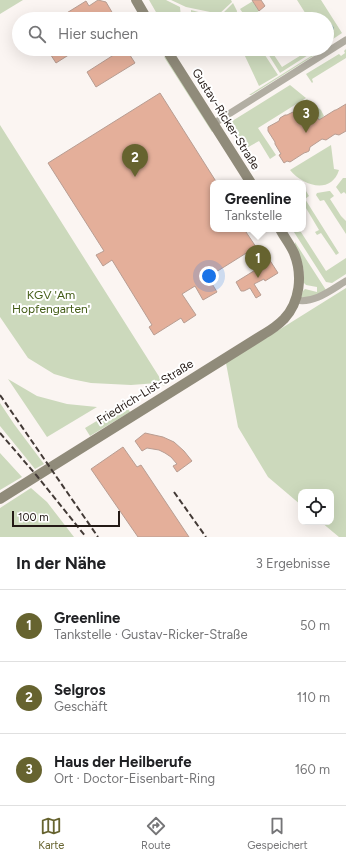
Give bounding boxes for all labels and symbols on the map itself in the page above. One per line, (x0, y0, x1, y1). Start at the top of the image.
street label: Gustav-Ricker-Straße (189, 66, 263, 173)
pin: 3 (293, 100, 319, 133)
pin: 2 (122, 144, 148, 177)
pin: 1 (245, 245, 271, 278)
your location (199, 266, 219, 286)
park label: KGV 'Am Hopfengarten' (12, 288, 90, 316)
street label: Friedrich-List-Straße (94, 356, 196, 427)
scale bar (12, 509, 120, 528)

